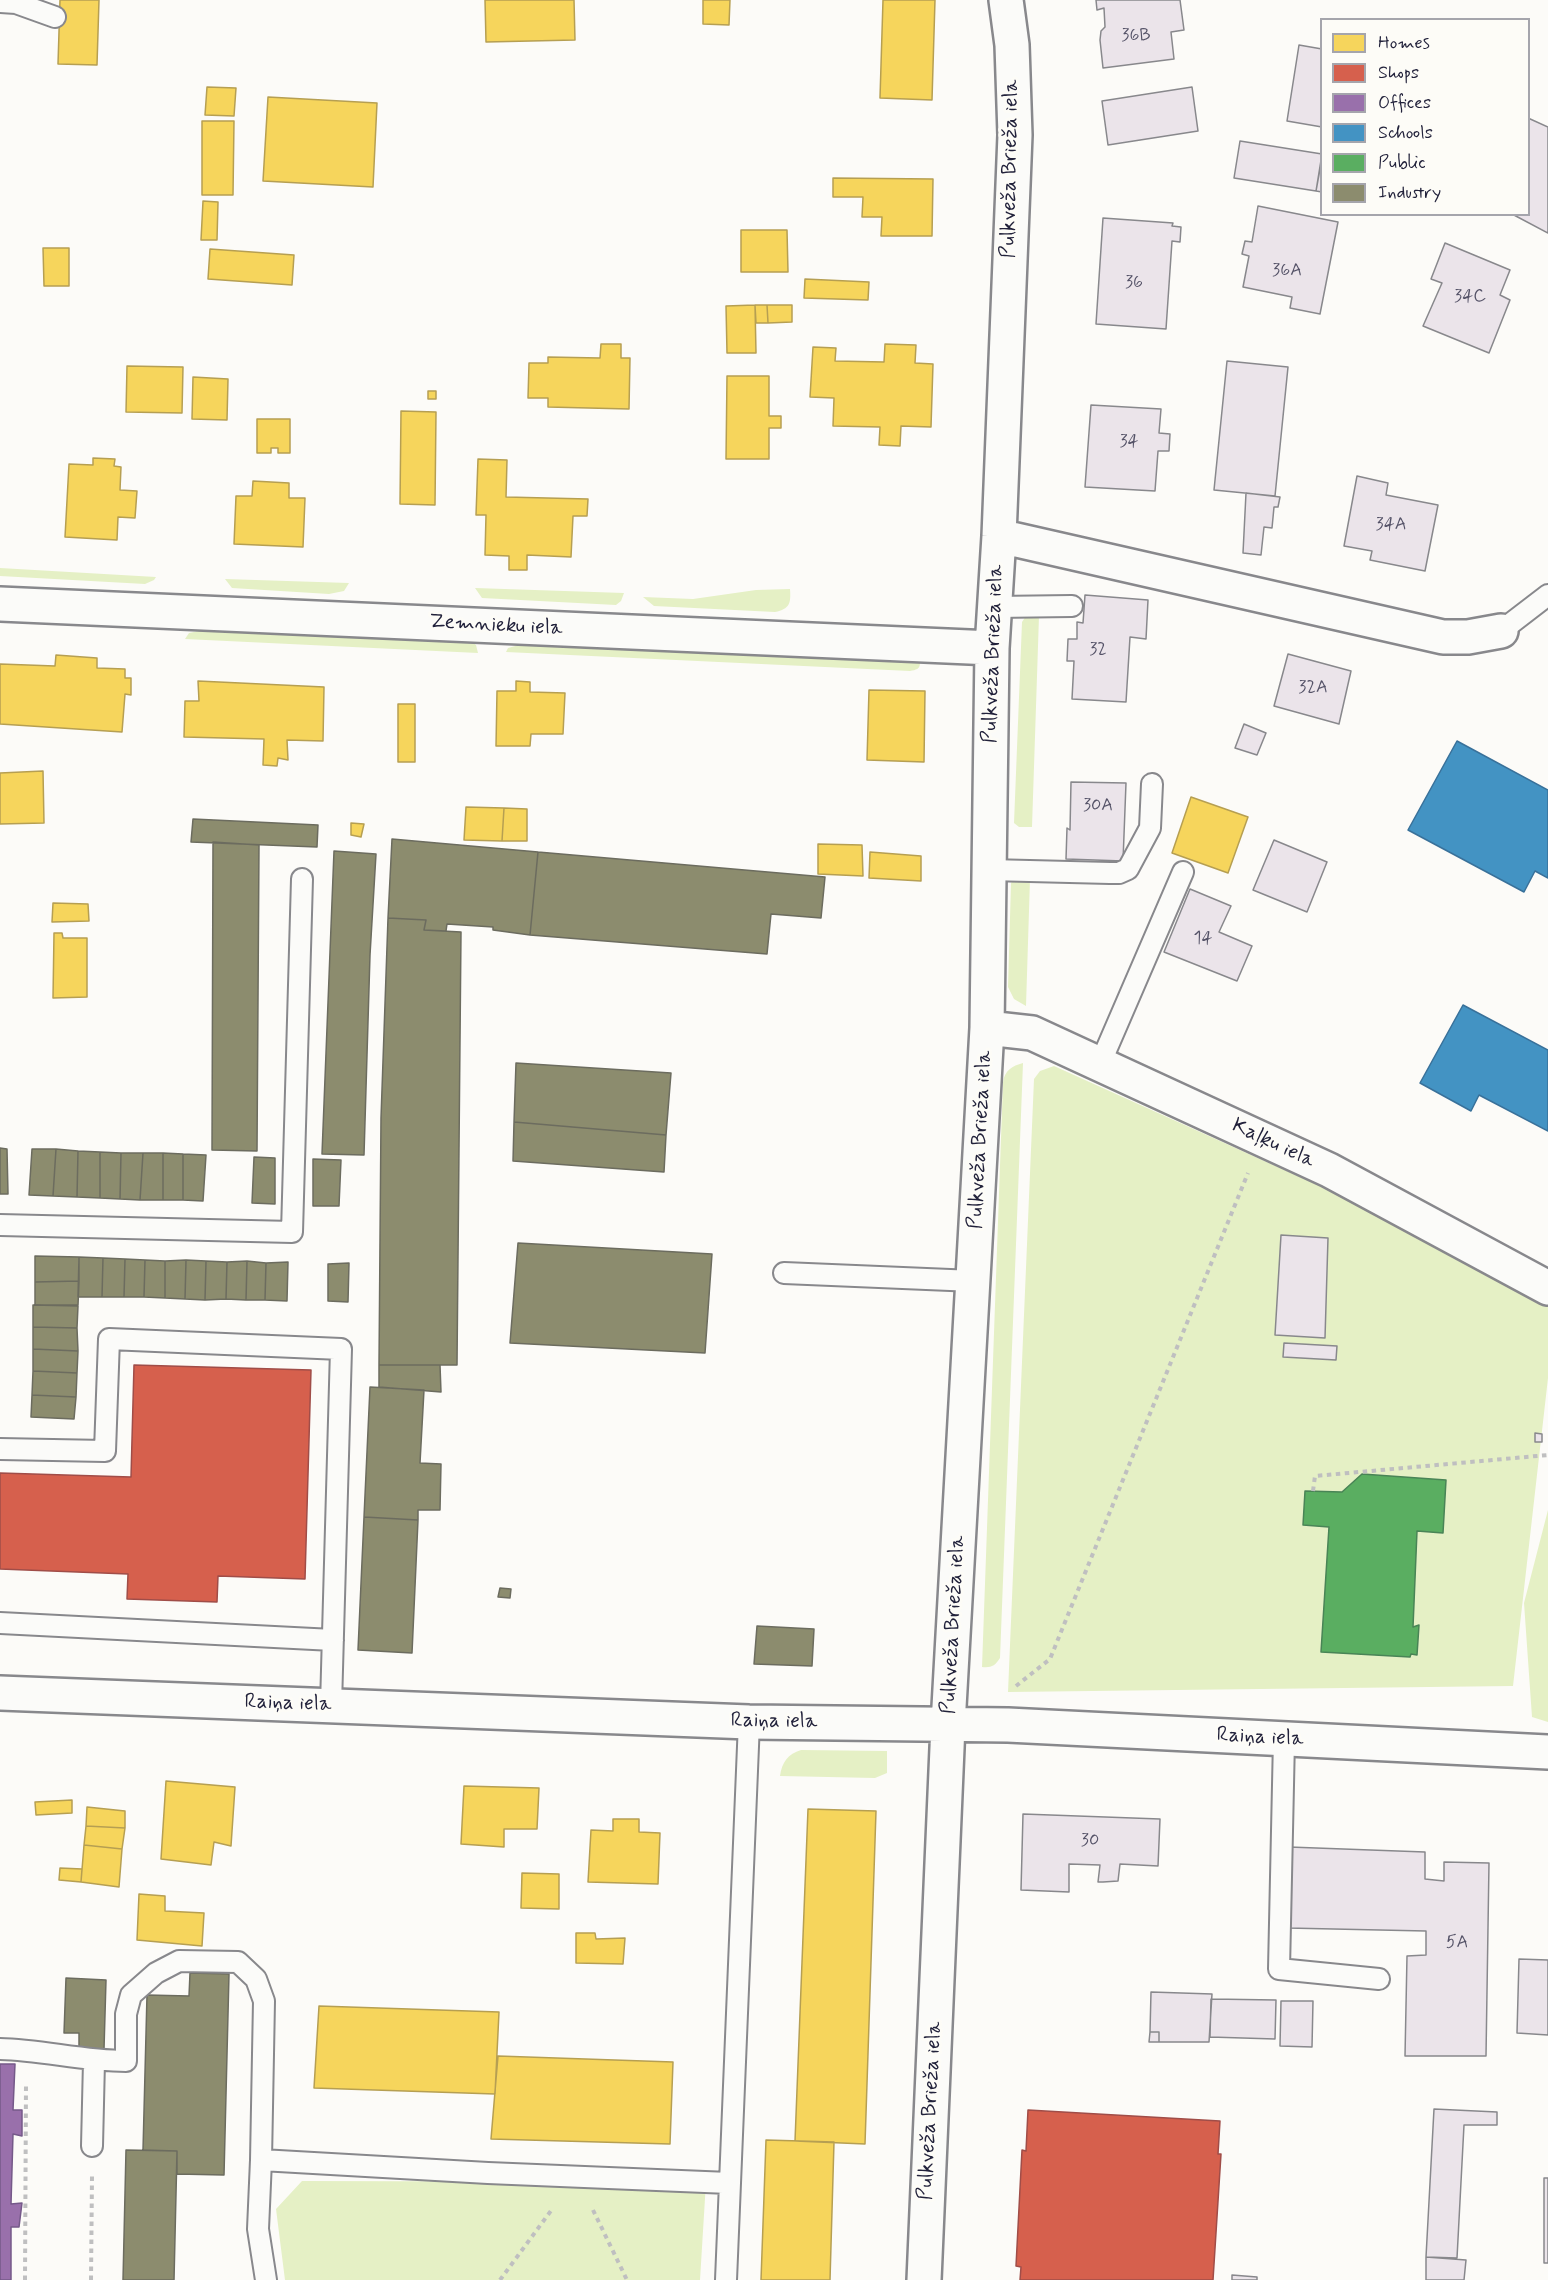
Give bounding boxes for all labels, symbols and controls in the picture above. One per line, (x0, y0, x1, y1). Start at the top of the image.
legend (1320, 18, 1530, 216)
house number: 36B (1121, 25, 1151, 47)
text: Homes (1378, 31, 1430, 55)
text: Shops (1378, 61, 1419, 85)
street label: Pulkveža Brieža iela (997, 79, 1025, 259)
text: Offices (1378, 91, 1431, 115)
text: Schools (1378, 121, 1433, 145)
text: Public (1378, 151, 1426, 175)
text: Industry (1378, 181, 1441, 205)
house number: 36A (1272, 260, 1302, 282)
house number: 36 (1125, 272, 1143, 294)
house number: 34C (1454, 286, 1486, 308)
house number: 34 (1119, 431, 1139, 453)
house number: 34A (1376, 514, 1406, 536)
street label: Pulkveža Brieža iela (978, 564, 1010, 744)
street label: Zemnieku iela (429, 610, 563, 642)
house number: 32 (1089, 639, 1107, 661)
house number: 32A (1298, 677, 1328, 699)
house number: 30A (1083, 795, 1113, 817)
house number: 14 (1194, 928, 1212, 950)
street label: Pulkveža Brieža iela (964, 1050, 998, 1230)
street label: Kaļķu iela (1228, 1114, 1318, 1174)
street label: Pulkveža Brieža iela (937, 1535, 971, 1715)
street label: Raiņa iela (244, 1690, 332, 1718)
street label: Raiņa iela (730, 1709, 818, 1735)
street label: Raiņa iela (1216, 1723, 1304, 1753)
house number: 30 (1081, 1830, 1099, 1852)
house number: 5A (1446, 1932, 1468, 1954)
street label: Pulkveža Brieža iela (914, 2021, 948, 2201)

